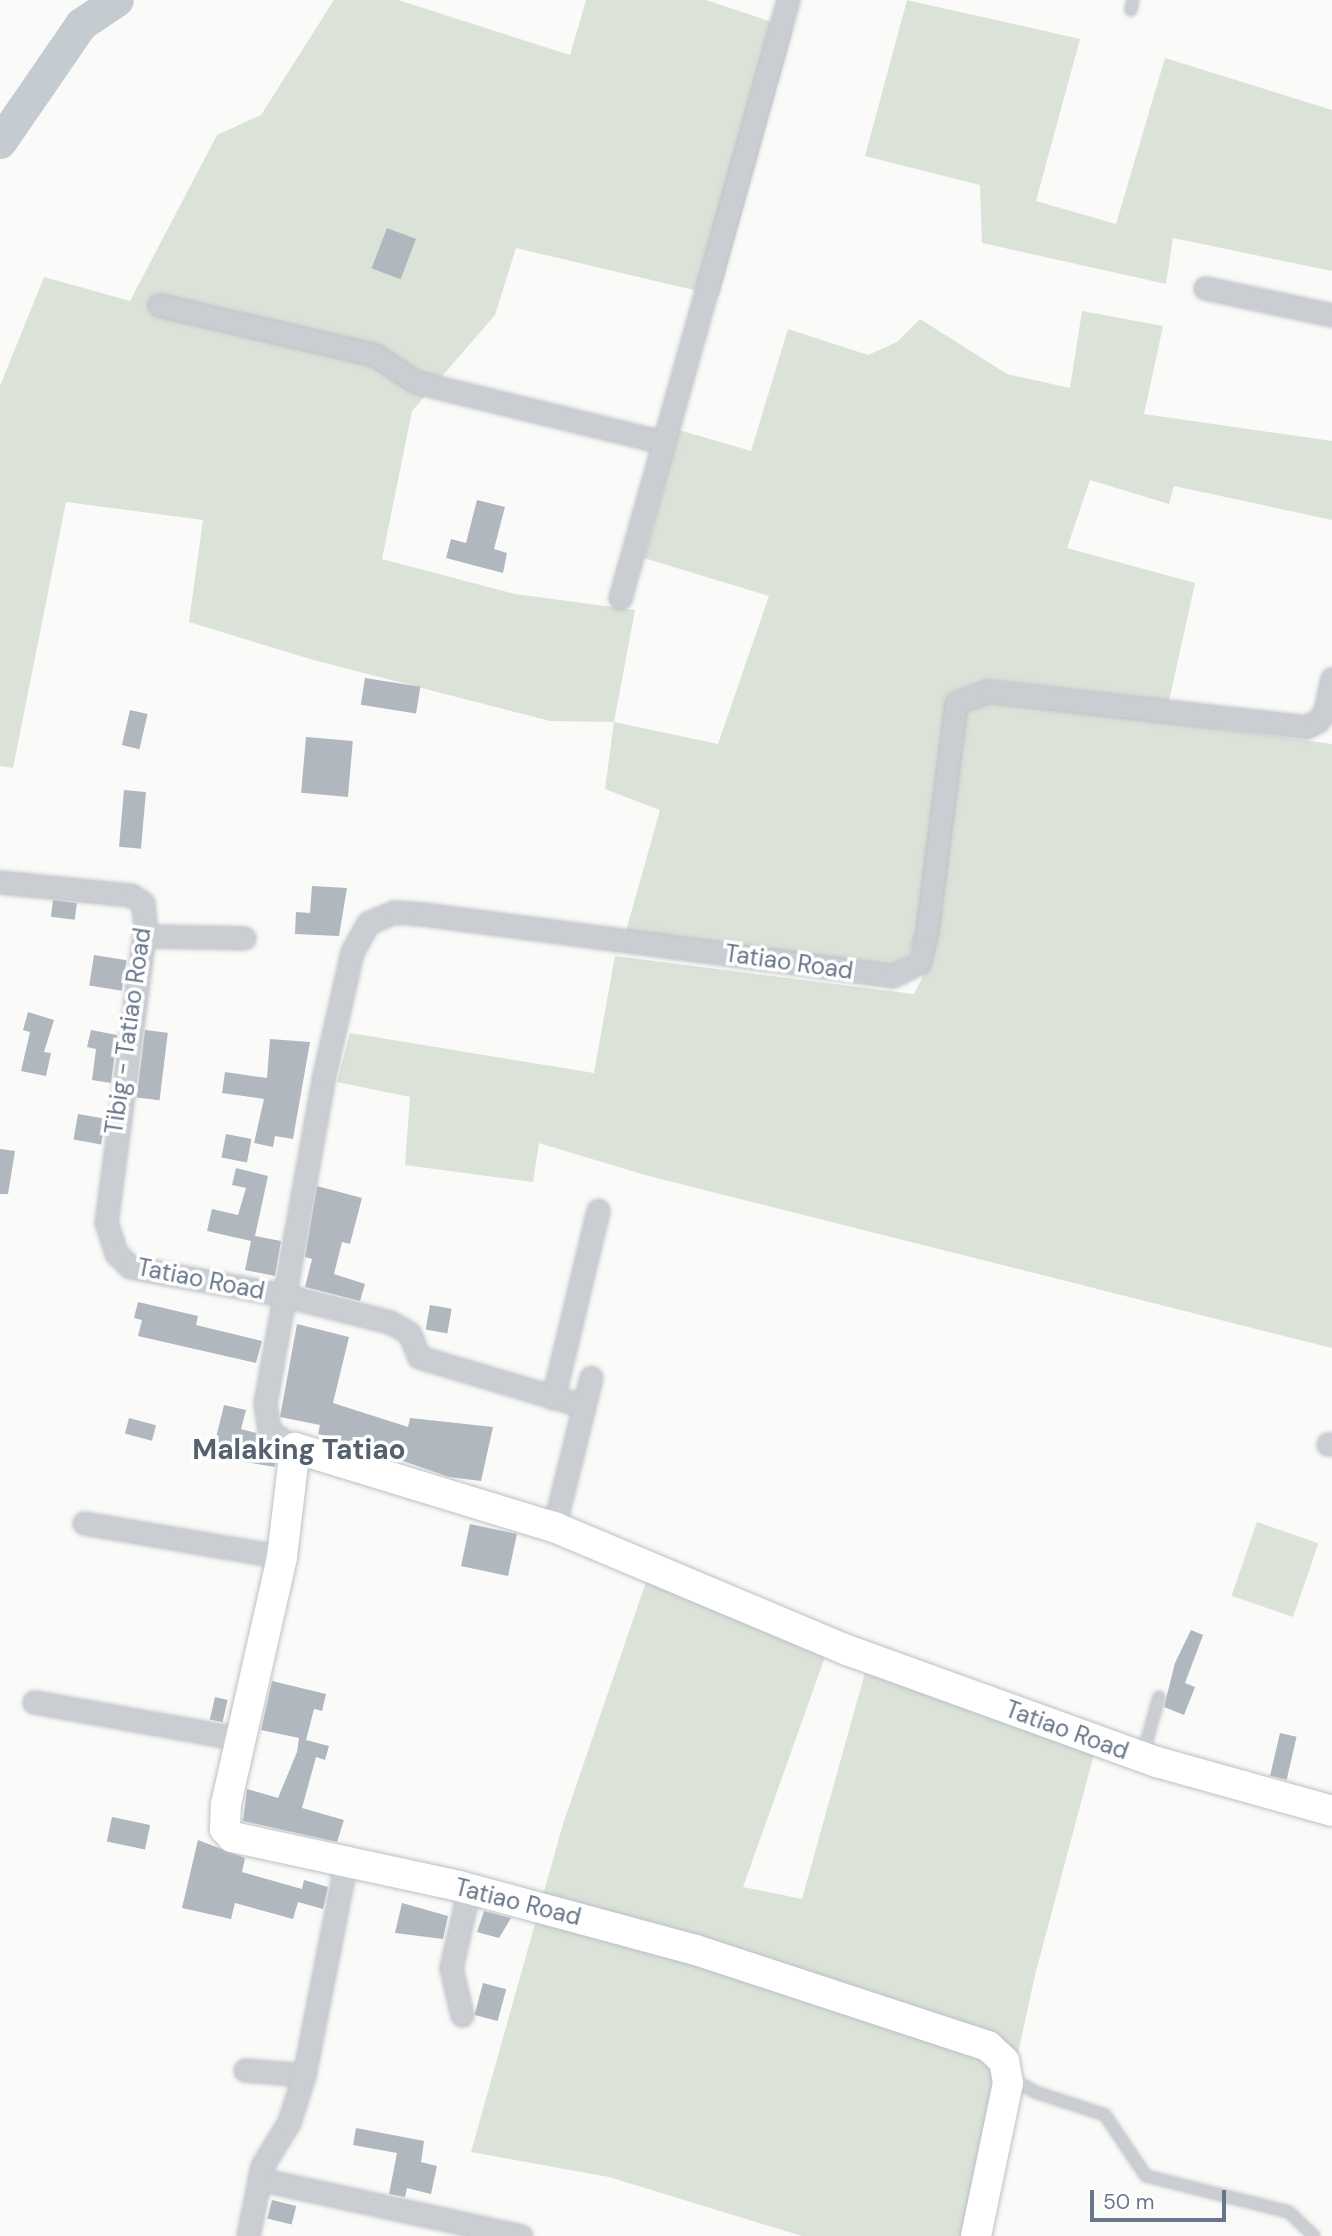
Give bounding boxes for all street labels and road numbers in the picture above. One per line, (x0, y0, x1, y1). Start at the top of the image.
street label: Tibig - Tatiao Road (99, 926, 157, 1136)
street label: Tatiao Road (723, 939, 855, 985)
street label: Tatiao Road (135, 1253, 267, 1305)
street label: Tatiao Road (1001, 1694, 1133, 1766)
street label: Tatiao Road (452, 1872, 584, 1932)

